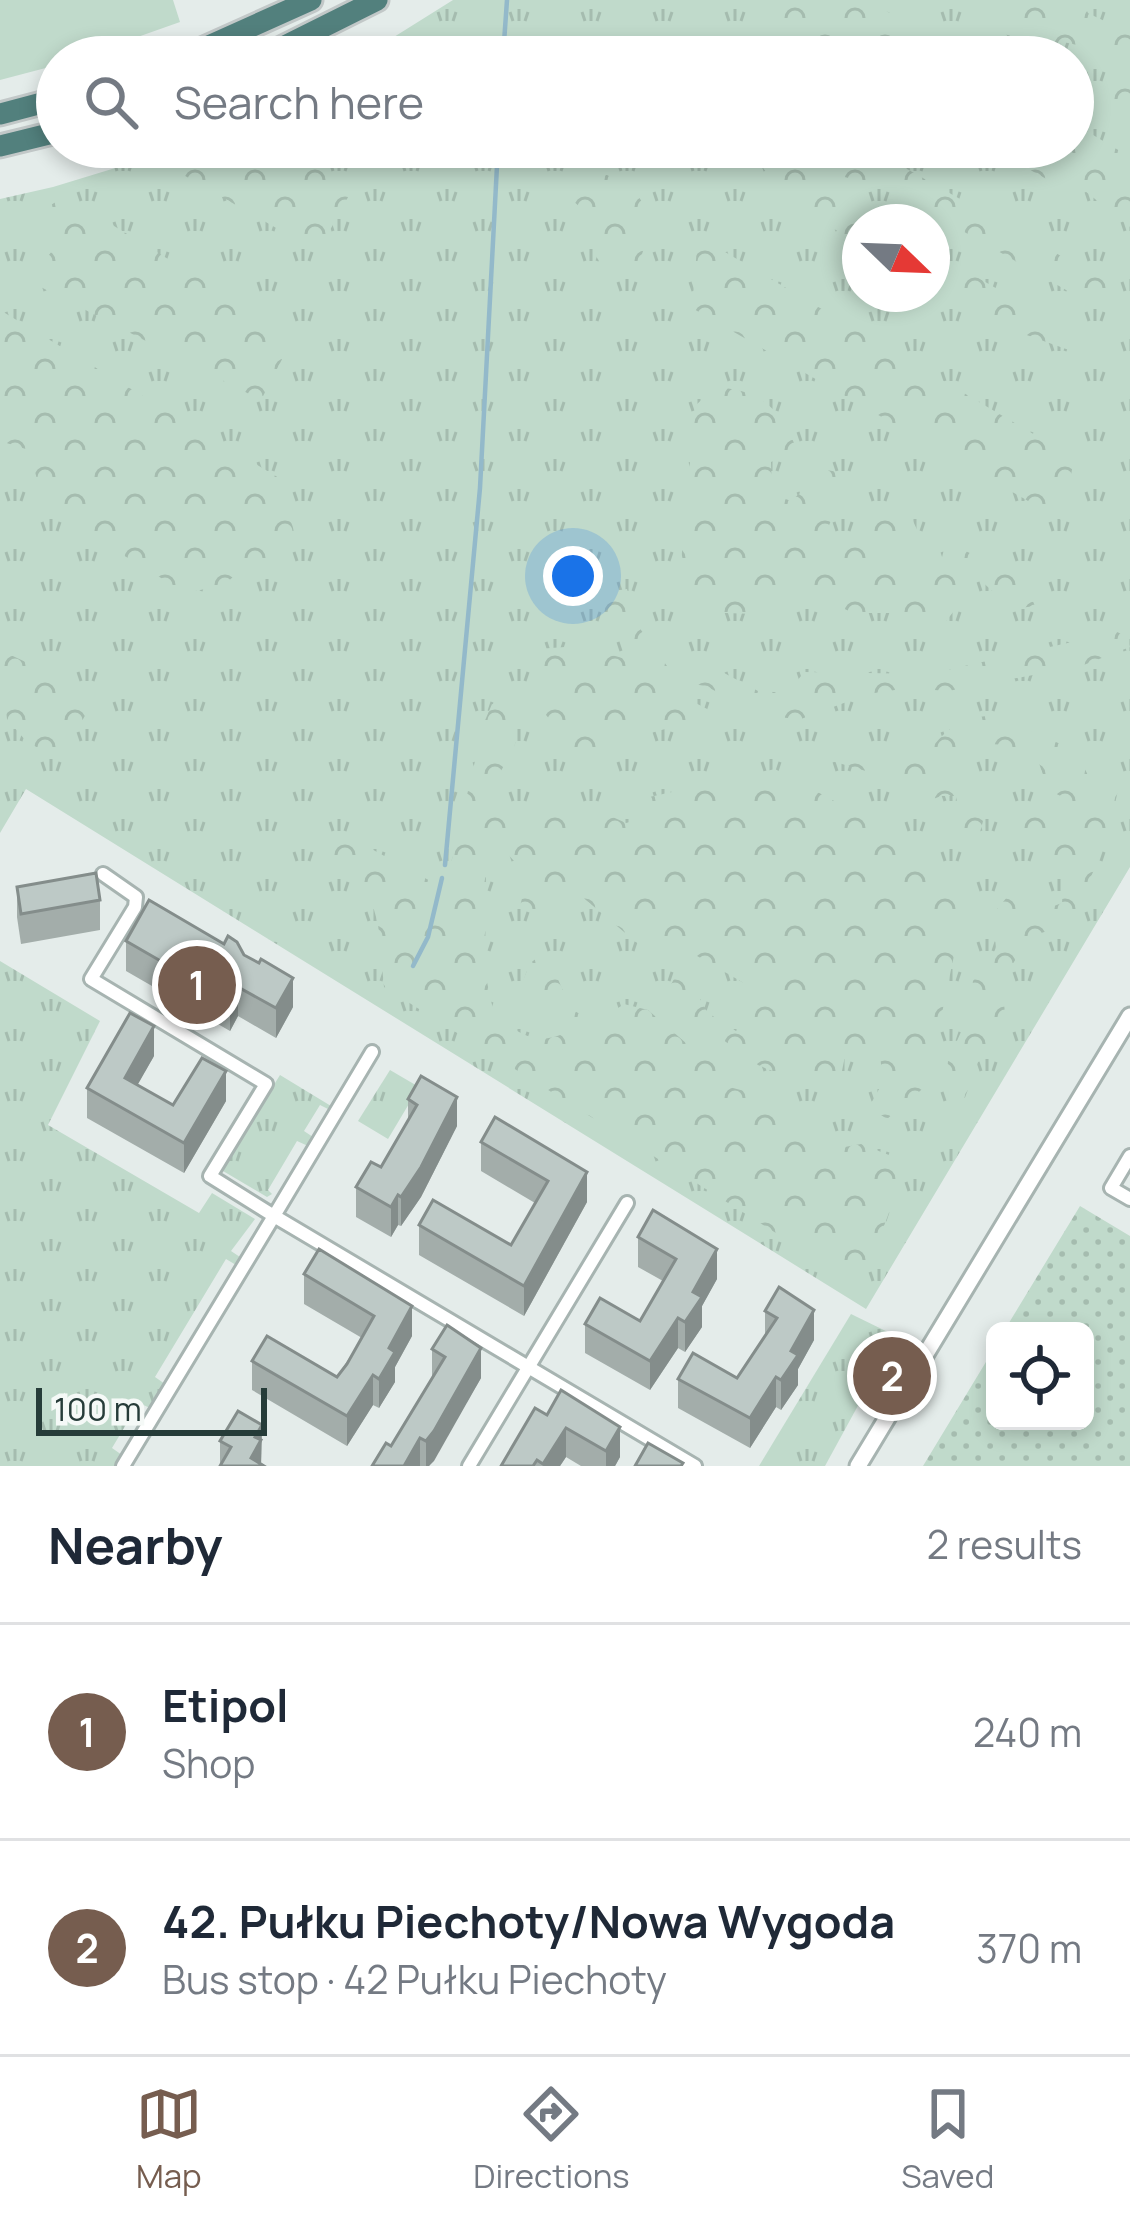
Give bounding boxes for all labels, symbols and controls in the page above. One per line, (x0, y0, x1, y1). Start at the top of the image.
search box (36, 36, 1094, 168)
icon: search (78, 69, 144, 135)
text: Search here (174, 71, 424, 133)
north arrow (842, 204, 950, 312)
your location (543, 546, 603, 606)
pin: 1 (158, 940, 236, 1030)
map controls (986, 1322, 1094, 1430)
button: locate (986, 1322, 1094, 1430)
pin: 2 (853, 1331, 931, 1421)
scale bar (36, 1382, 267, 1435)
text: 100 m (54, 1386, 142, 1431)
text: Nearby (48, 1510, 223, 1579)
text: 2 results (927, 1517, 1082, 1571)
text: Etipol (162, 1674, 289, 1736)
text: 1 (78, 1705, 96, 1759)
text: 240 m (973, 1705, 1082, 1759)
text: Shop (162, 1736, 255, 1790)
text: 42. Pułku Piechoty/Nowa Wygoda (162, 1890, 895, 1952)
text: 2 (75, 1921, 99, 1975)
text: 370 m (976, 1921, 1082, 1975)
text: Bus stop · 42 Pułku Piechoty (162, 1952, 667, 2006)
tab: Map (136, 2081, 202, 2198)
tab: Directions (473, 2081, 630, 2198)
tab: Saved (901, 2081, 994, 2198)

